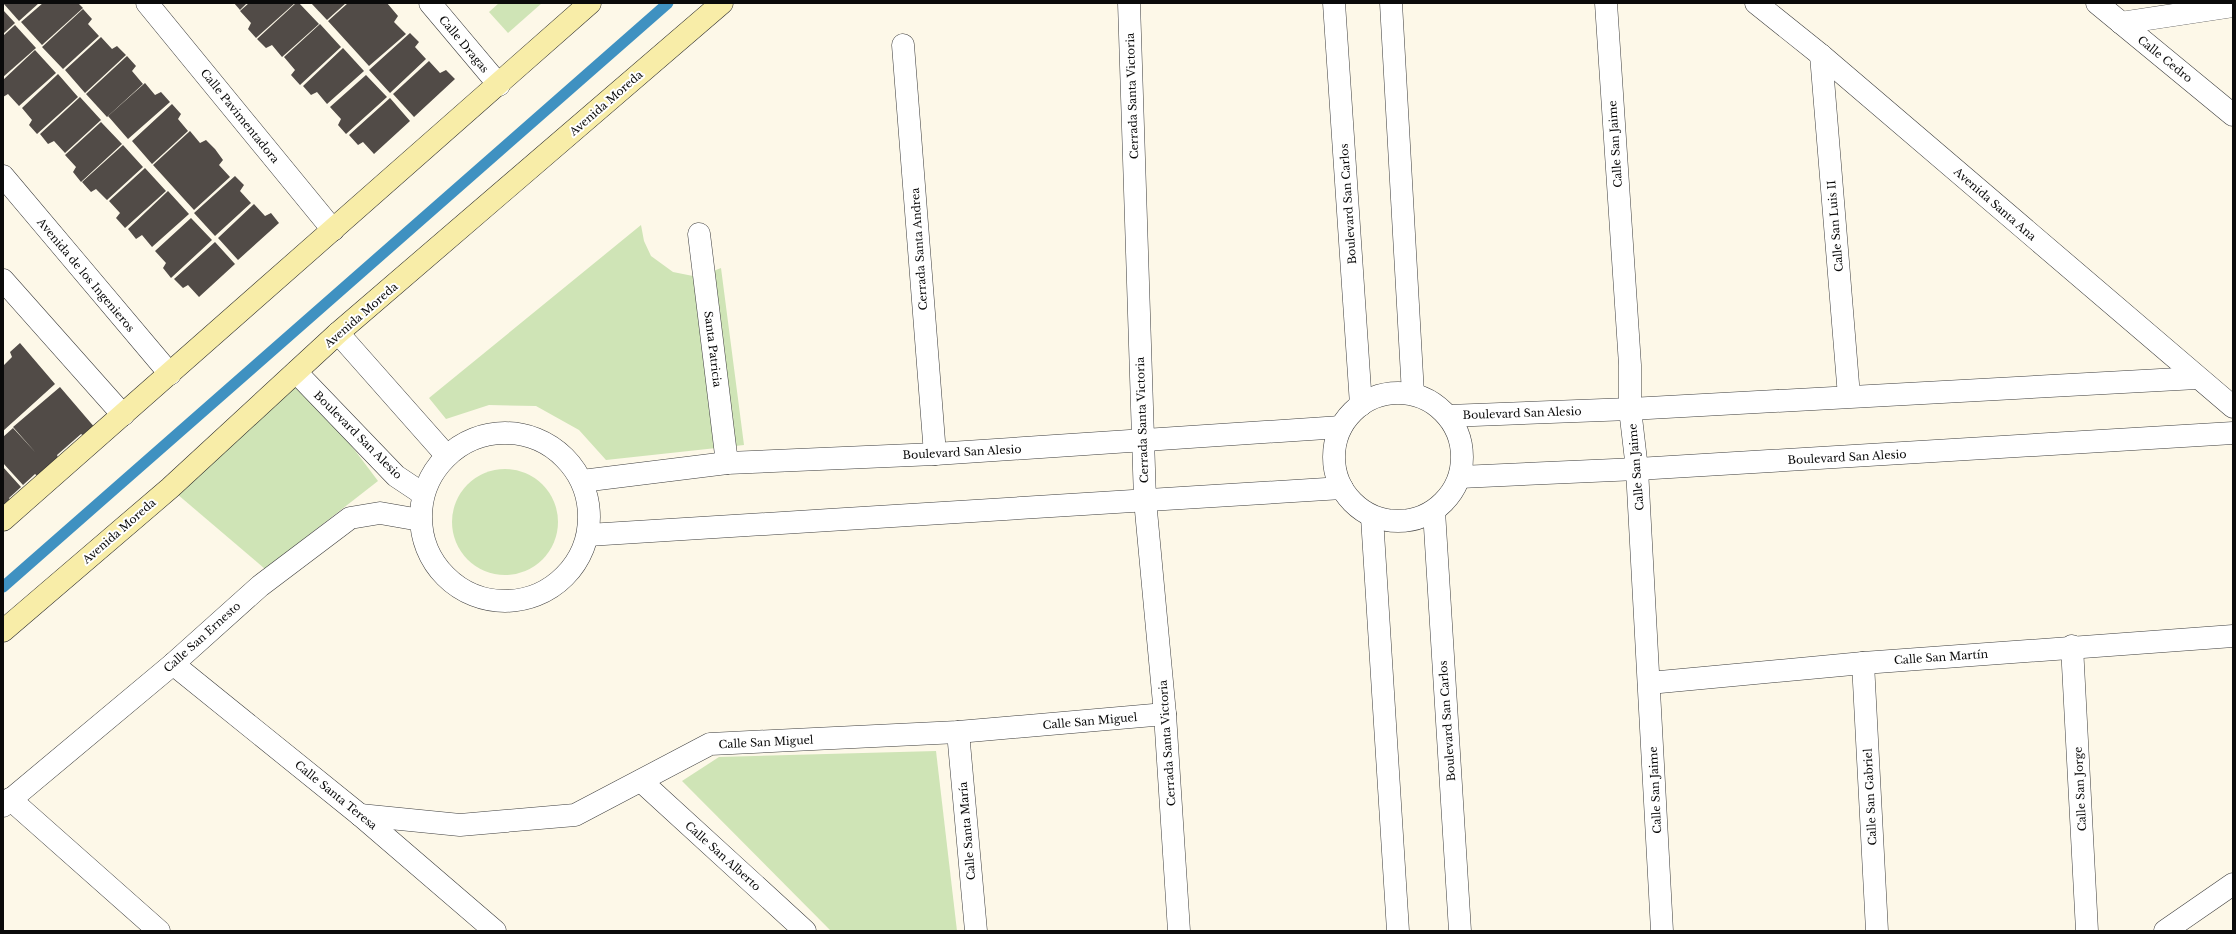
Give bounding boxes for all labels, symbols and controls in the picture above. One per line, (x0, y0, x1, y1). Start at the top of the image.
street label: Calle Dragas (436, 13, 492, 75)
street label: Cerrada Santa Victoria (1123, 32, 1141, 159)
street label: Calle Cedro (2135, 33, 2195, 85)
street label: Calle Pavimentadora (198, 66, 283, 167)
street label: Avenida Moreda (566, 67, 646, 139)
street label: Calle San Jaime (1605, 100, 1625, 188)
street label: Boulevard San Carlos (1337, 143, 1359, 265)
street label: Avenida Santa Ana (1950, 164, 2040, 244)
street label: Calle San Luis II (1824, 179, 1846, 272)
street label: Cerrada Santa Andrea (908, 186, 930, 311)
street label: Avenida de los Ingenieros (34, 214, 138, 335)
street label: Avenida Moreda (321, 279, 401, 351)
street label: Santa Patricia (701, 310, 725, 389)
street label: Cerrada Santa Victoria (1133, 356, 1151, 483)
street label: Boulevard San Alesio (311, 388, 405, 482)
street label: Boulevard San Alesio (1462, 404, 1582, 422)
street label: Calle San Jaime (1625, 423, 1647, 511)
street label: Boulevard San Alesio (902, 442, 1022, 462)
street label: Boulevard San Alesio (1787, 447, 1907, 467)
street label: Avenida Moreda (79, 495, 159, 567)
street label: Calle San Ernesto (161, 599, 243, 675)
street label: Calle San Martín (1893, 647, 1989, 667)
street label: Boulevard San Carlos (1436, 660, 1458, 782)
street label: Cerrada Santa Victoria (1156, 679, 1178, 807)
street label: Calle San Miguel (1042, 710, 1138, 732)
street label: Calle San Miguel (718, 733, 814, 751)
street label: Calle San Jaime (1646, 746, 1664, 834)
street label: Calle San Jorge (2071, 746, 2089, 832)
street label: Calle San Gabriel (1860, 748, 1880, 846)
street label: Calle Santa Teresa (292, 758, 381, 833)
street label: Calle Santa María (956, 780, 978, 881)
street label: Calle San Alberto (682, 818, 764, 894)

